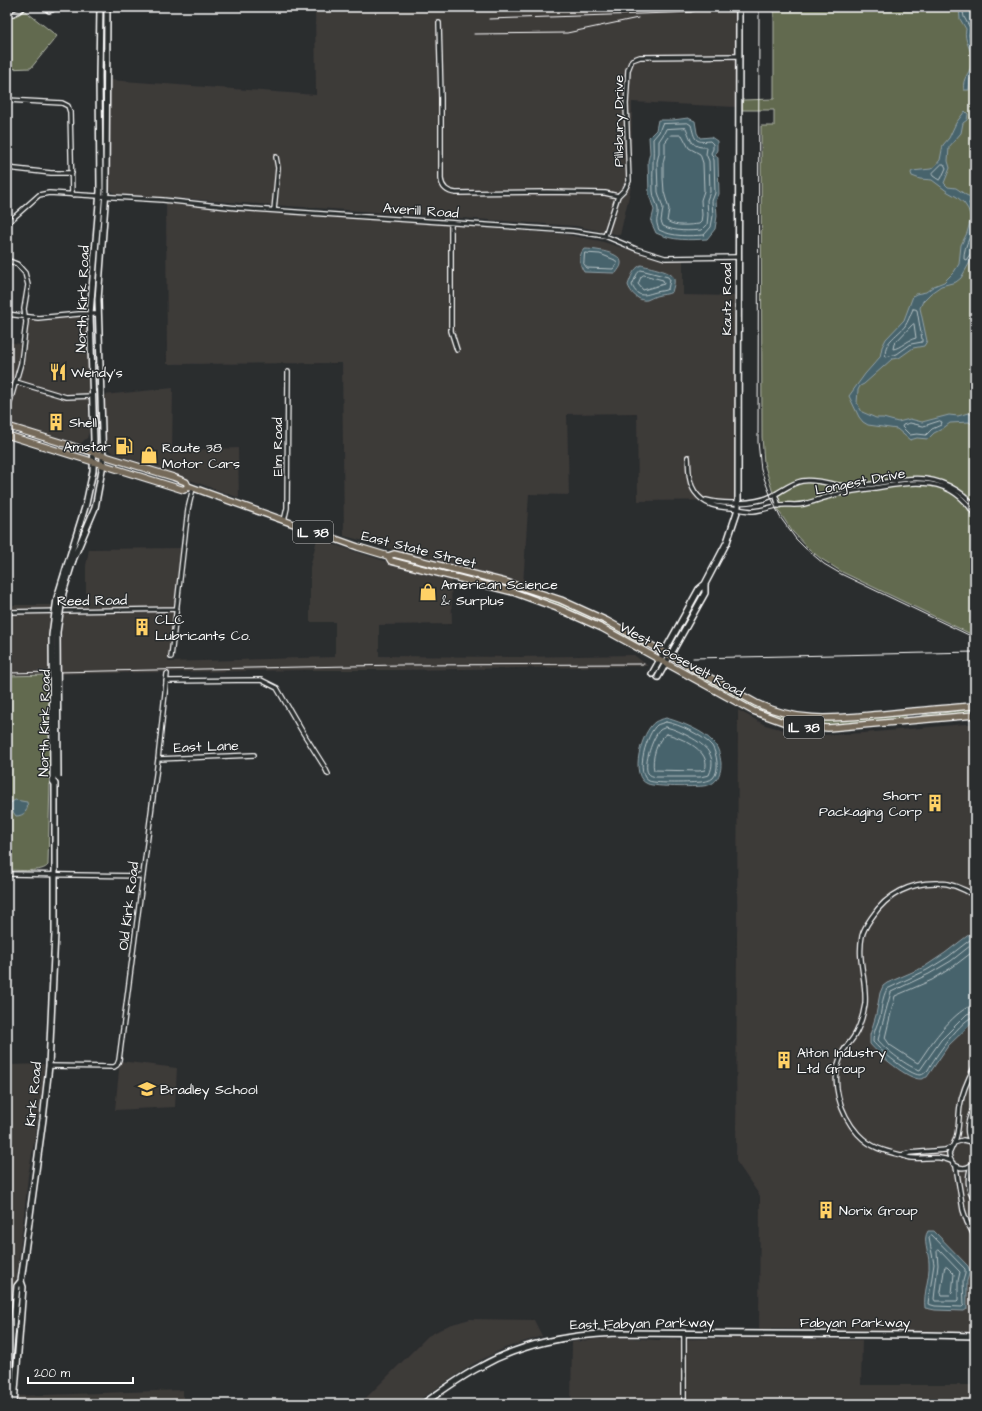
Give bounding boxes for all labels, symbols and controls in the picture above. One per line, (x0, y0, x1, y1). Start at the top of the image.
street label: Pillsbury Drive (609, 74, 629, 167)
street label: Averill Road (382, 198, 459, 224)
street label: North Kirk Road (71, 245, 95, 353)
street label: Kautz Road (717, 262, 737, 336)
restaurant icon: Wendy's (48, 362, 68, 382)
place label: Wendy's (71, 363, 123, 383)
building icon: Shell (46, 412, 66, 432)
place label: Shell (69, 413, 97, 433)
street label: Elm Road (268, 417, 288, 477)
fuel station icon: Amstar (114, 436, 134, 456)
place label: Amstar (64, 437, 111, 457)
place label: Route 38 Motor Cars (162, 438, 240, 474)
shop icon: Route 38 Motor Cars (139, 445, 159, 465)
street label: Longest Drive (813, 463, 907, 501)
road number: IL 38 (293, 521, 333, 543)
street label: East State Street (359, 526, 479, 574)
place label: American Science & Surplus (441, 575, 558, 611)
shop icon: American Science & Surplus (418, 582, 438, 602)
street label: Reed Road (57, 590, 127, 612)
place label: CLC Lubricants Co. (155, 610, 251, 646)
building icon: CLC Lubricants Co. (132, 617, 152, 637)
street label: West Roosevelt Road (616, 617, 748, 703)
street label: North Kirk Road (34, 669, 56, 777)
road number: IL 38 (784, 716, 824, 738)
street label: East Lane (173, 736, 239, 758)
place label: Shorr Packaging Corp (819, 786, 922, 822)
building icon: Shorr Packaging Corp (925, 793, 945, 813)
street label: Old Kirk Road (114, 861, 144, 952)
place label: Alton Industry Ltd Group (797, 1043, 886, 1079)
building icon: Alton Industry Ltd Group (774, 1050, 794, 1070)
street label: Kirk Road (21, 1061, 47, 1127)
school or university icon: Bradley School (137, 1079, 157, 1099)
place label: Bradley School (160, 1080, 258, 1100)
building icon: Norix Group (816, 1200, 836, 1220)
place label: Norix Group (839, 1201, 918, 1221)
street label: East Fabyan Parkway (570, 1313, 715, 1335)
street label: Fabyan Parkway (800, 1313, 911, 1333)
scale bar (28, 1359, 133, 1385)
text: 200 m (34, 1365, 71, 1382)

